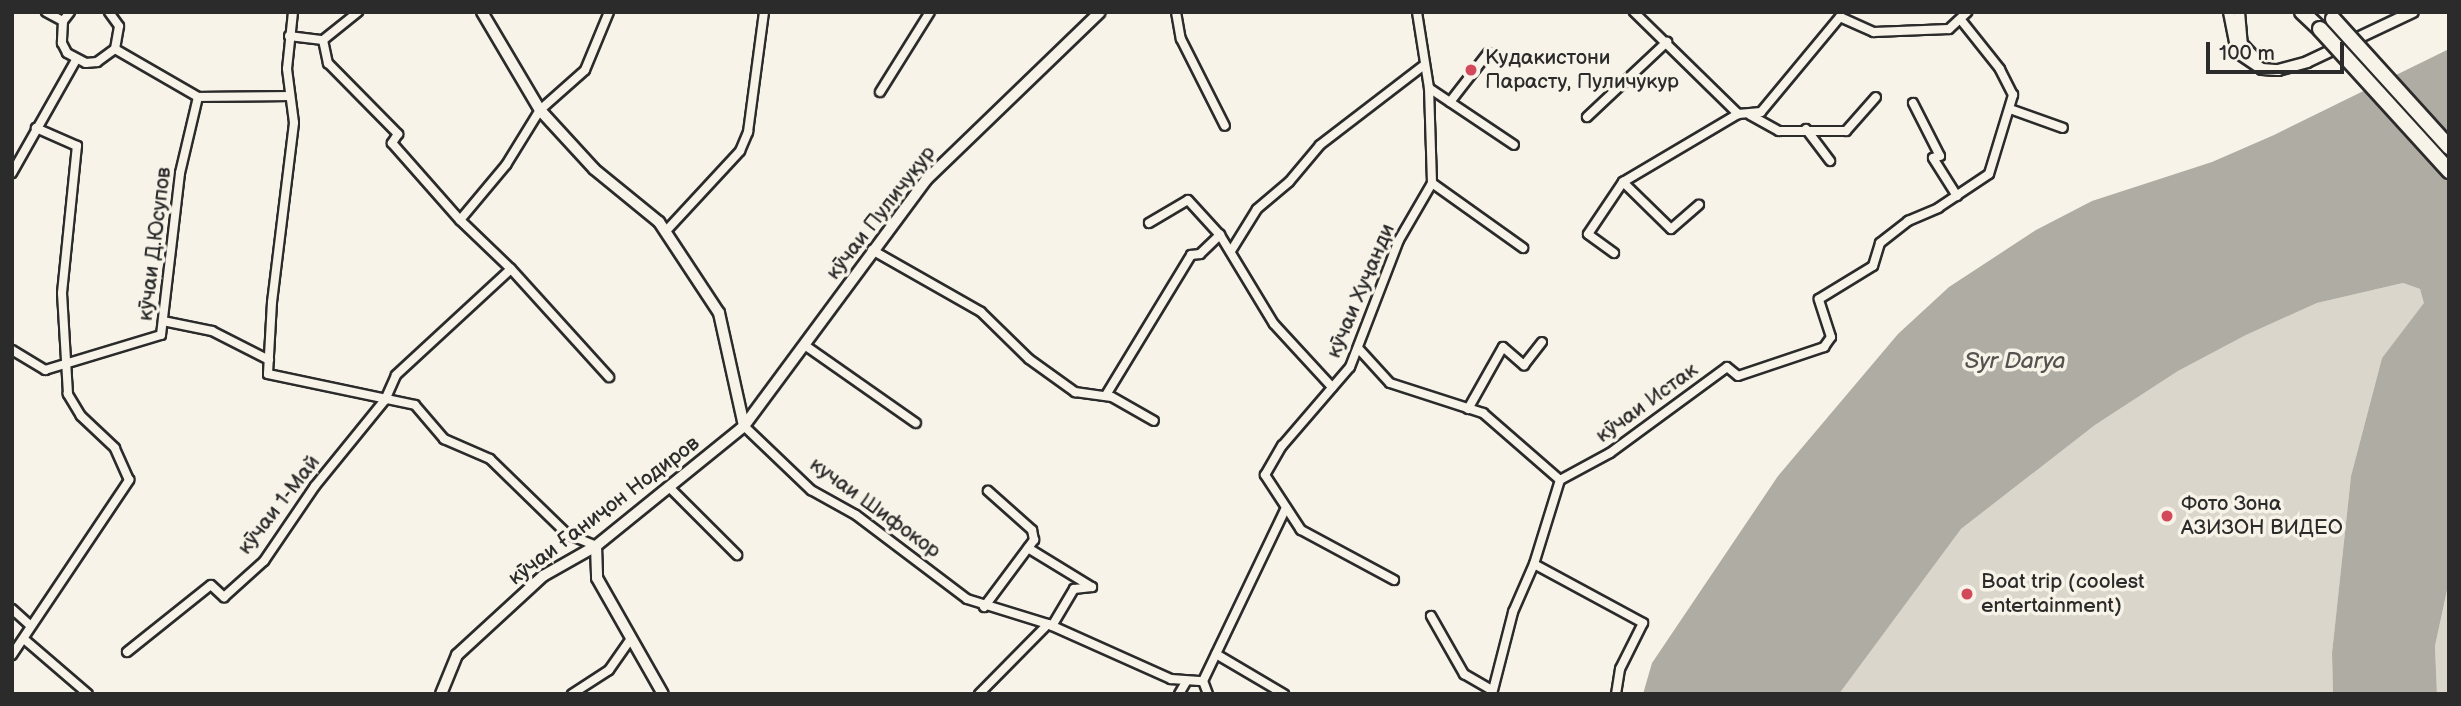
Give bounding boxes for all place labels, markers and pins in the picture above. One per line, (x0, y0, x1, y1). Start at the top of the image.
place label: Кудакистони Парасту, Пуличукур (1485, 45, 1679, 95)
marker: Кудакистони Парасту, Пуличукур (1463, 62, 1479, 78)
place label: Фото Зона АЗИЗОН ВИДЕО (2181, 491, 2343, 541)
marker: Фото Зона АЗИЗОН ВИДЕО (2159, 508, 2175, 524)
place label: Boat trip (coolest entertainment) (1981, 569, 2145, 619)
marker: Boat trip (coolest entertainment) (1959, 586, 1975, 602)

